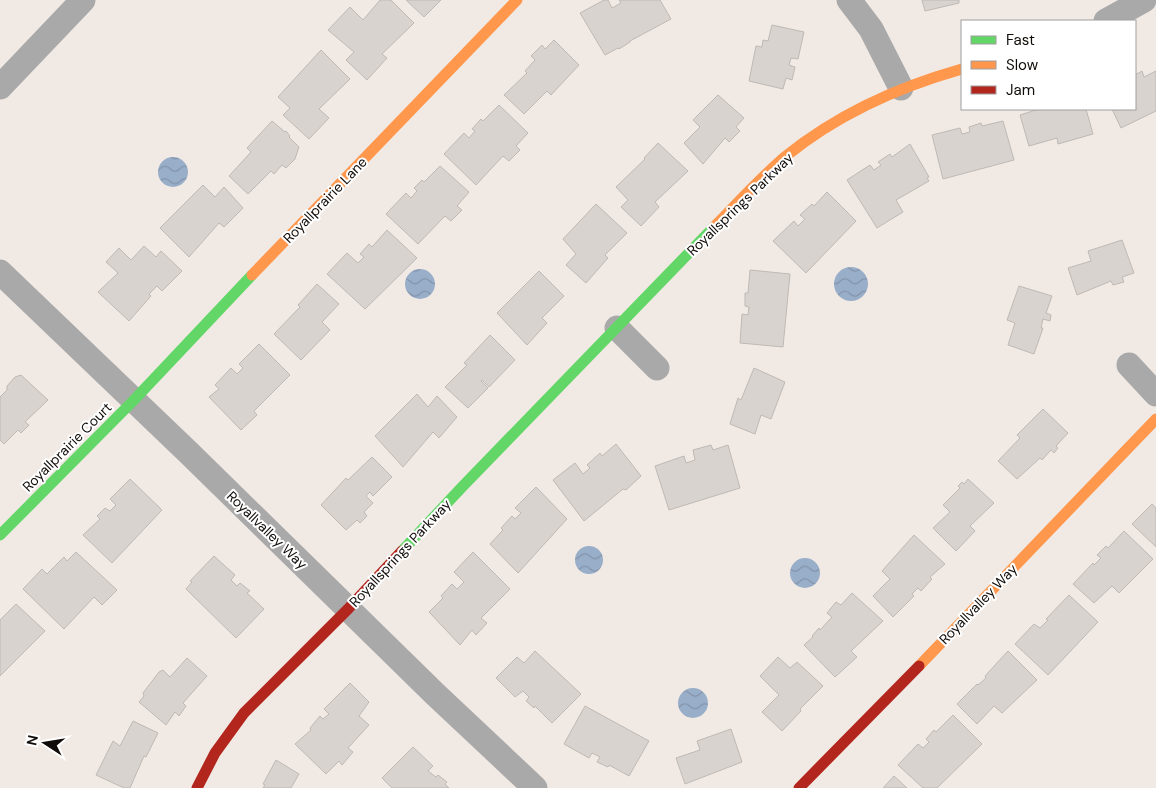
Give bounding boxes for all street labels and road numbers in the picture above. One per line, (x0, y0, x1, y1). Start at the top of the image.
street label: Royallsprings Parkway (683, 148, 797, 259)
street label: Royallprairie Lane (279, 153, 371, 247)
street label: Royallprairie Court (19, 399, 115, 495)
street label: Royallvalley Way (223, 487, 311, 573)
street label: Royallsprings Parkway (345, 495, 455, 611)
street label: Royallvalley Way (935, 560, 1021, 648)

